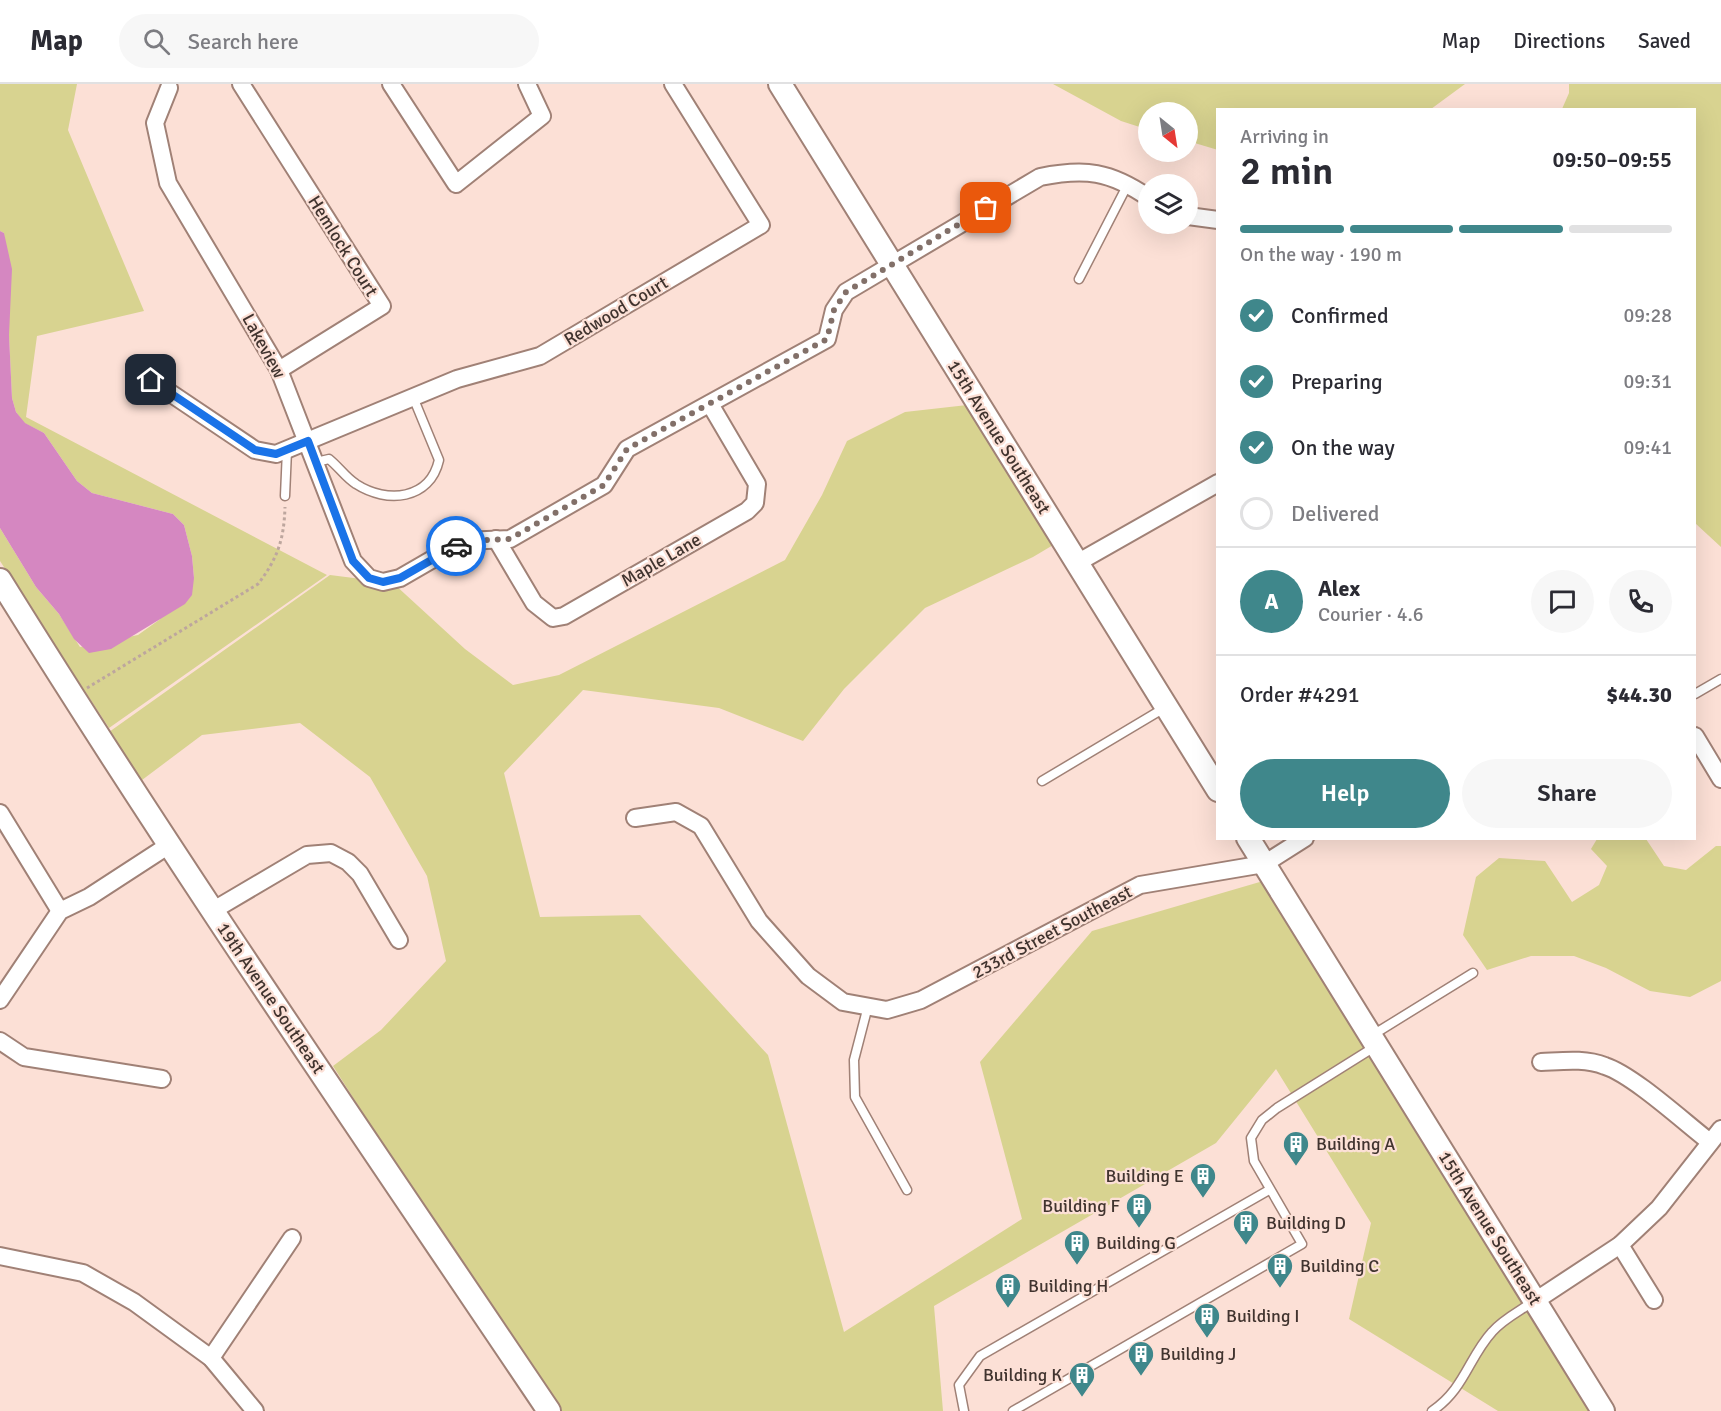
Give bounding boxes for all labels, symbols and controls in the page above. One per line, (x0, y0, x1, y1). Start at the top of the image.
search box (119, 14, 539, 68)
text: Map (30, 24, 83, 58)
icon: search (140, 25, 173, 58)
text: Search here (188, 28, 299, 55)
text: Map (1442, 28, 1480, 54)
text: Directions (1513, 28, 1605, 54)
text: Saved (1638, 28, 1691, 54)
north arrow (1138, 102, 1198, 162)
map controls (1138, 102, 1198, 234)
text: Arriving in (1240, 124, 1329, 149)
text: 09:50–09:55 (1553, 146, 1672, 173)
text: 2 min (1240, 147, 1333, 195)
button: layers (1138, 174, 1198, 234)
pin (960, 182, 1011, 233)
icon: bag (969, 191, 1002, 224)
street label: Hemlock Court (303, 192, 383, 300)
text: On the way · 190 m (1240, 242, 1402, 267)
street label: Redwood Court (560, 271, 672, 351)
icon: check (1240, 299, 1273, 332)
text: Confirmed (1291, 302, 1389, 329)
text: 09:28 (1623, 303, 1672, 328)
street label: Lakeview (237, 310, 291, 382)
pin (125, 354, 176, 405)
street label: 15th Avenue Southeast (943, 356, 1055, 518)
icon: home (134, 363, 167, 396)
icon: check (1240, 365, 1273, 398)
text: Preparing (1291, 368, 1383, 395)
text: 09:31 (1623, 369, 1672, 394)
icon: check (1240, 431, 1273, 464)
text: On the way (1291, 434, 1395, 461)
text: 09:41 (1623, 435, 1672, 460)
text: Delivered (1291, 500, 1379, 527)
courier (426, 516, 486, 576)
street label: Maple Lane (617, 528, 705, 592)
icon: car (440, 530, 473, 563)
button: chat (1531, 570, 1594, 633)
button: phone (1609, 570, 1672, 633)
text: Alex (1318, 575, 1360, 602)
text: A (1264, 588, 1279, 615)
text: Courier · 4.6 (1318, 602, 1424, 627)
text: Order #4291 (1240, 681, 1360, 708)
text: $44.30 (1606, 681, 1672, 708)
button: Help (1240, 759, 1450, 828)
button: Share (1462, 759, 1672, 828)
street label: 233rd Street Southeast (968, 881, 1136, 983)
street label: 19th Avenue Southeast (212, 918, 330, 1078)
building icon: Building A (1281, 1129, 1311, 1167)
place label: Building A (1316, 1133, 1395, 1155)
street label: 15th Avenue Southeast (1434, 1147, 1546, 1309)
building icon: Building E (1188, 1161, 1218, 1199)
place label: Building E (1105, 1165, 1184, 1187)
building icon: Building F (1124, 1191, 1154, 1229)
place label: Building F (1042, 1195, 1120, 1217)
building icon: Building D (1231, 1208, 1261, 1246)
place label: Building D (1266, 1212, 1346, 1234)
building icon: Building G (1062, 1228, 1092, 1266)
place label: Building G (1096, 1232, 1176, 1254)
building icon: Building C (1265, 1251, 1295, 1289)
place label: Building C (1300, 1255, 1379, 1277)
building icon: Building H (993, 1271, 1023, 1309)
place label: Building H (1028, 1275, 1109, 1297)
building icon: Building I (1192, 1301, 1222, 1339)
place label: Building I (1226, 1305, 1300, 1327)
building icon: Building J (1126, 1339, 1156, 1377)
place label: Building J (1160, 1343, 1236, 1365)
building icon: Building K (1067, 1360, 1097, 1398)
place label: Building K (983, 1364, 1062, 1386)

